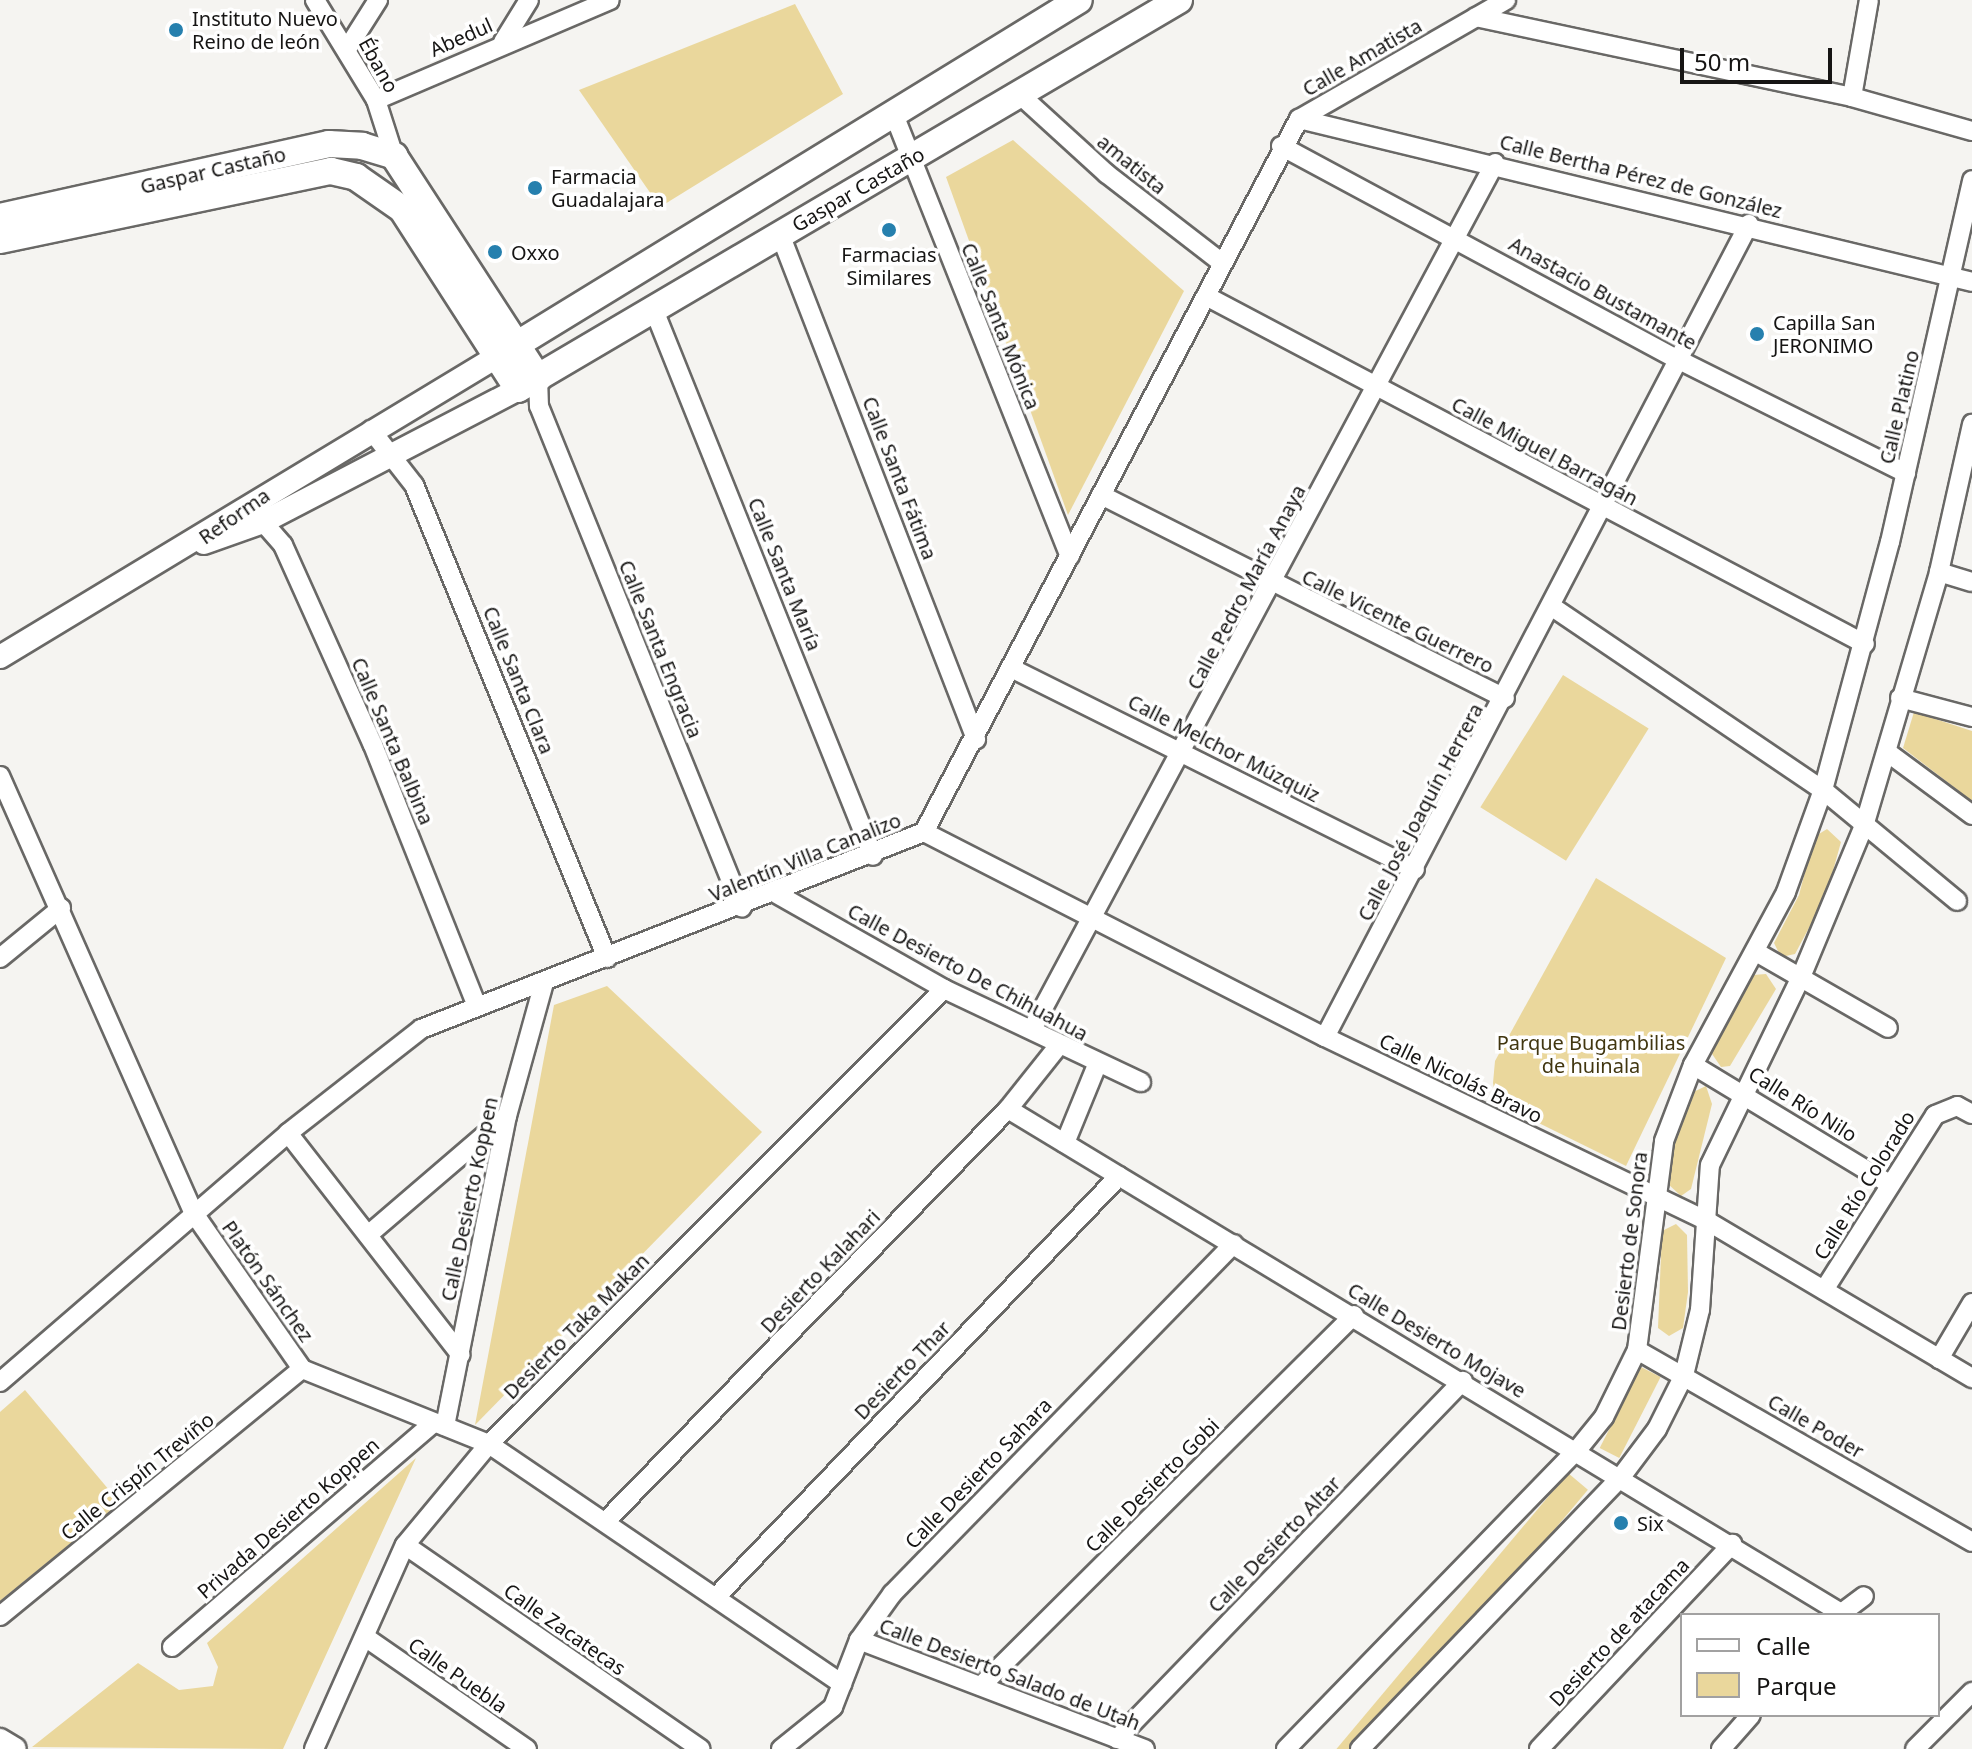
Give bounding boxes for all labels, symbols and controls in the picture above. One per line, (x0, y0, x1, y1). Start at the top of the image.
place label: Instituto Nuevo Reino de león (192, 6, 338, 53)
street label: Abedul (426, 13, 496, 61)
street label: Calle Amatista (1298, 13, 1426, 101)
marker: Instituto Nuevo Reino de león (167, 21, 185, 39)
scale bar (1684, 32, 1836, 82)
street label: Ébano (354, 33, 404, 97)
text: 50 m (1694, 45, 1750, 78)
street label: amatista (1093, 129, 1171, 199)
street label: Calle Bertha Pérez de González (1497, 129, 1785, 223)
street label: Gaspar Castaño (788, 141, 928, 237)
street label: Gaspar Castaño (138, 142, 288, 198)
place label: Farmacia Guadalajara (551, 164, 664, 211)
marker: Farmacia Guadalajara (526, 179, 544, 197)
marker: Farmacias Similares (880, 221, 898, 239)
street label: Anastacio Bustamante (1505, 231, 1701, 355)
street label: Calle Santa Mónica (957, 239, 1045, 413)
place label: Oxxo (511, 240, 559, 264)
place label: Farmacias Similares (841, 242, 937, 289)
marker: Oxxo (486, 243, 504, 261)
place label: Capilla San JERONIMO (1773, 310, 1876, 357)
marker: Capilla San JERONIMO (1748, 325, 1766, 343)
street label: Calle Platino (1874, 348, 1924, 466)
street label: Calle Miguel Barragán (1448, 392, 1642, 510)
street label: Calle Santa Fátima (858, 393, 942, 563)
street label: Calle Pedro María Anaya (1182, 480, 1310, 694)
street label: Reforma (194, 483, 274, 549)
street label: Calle Santa María (743, 494, 827, 654)
street label: Calle Santa Engracia (614, 557, 708, 741)
street label: Calle Vicente Guerrero (1298, 564, 1498, 678)
street label: Calle Santa Clara (478, 603, 560, 757)
street label: Calle Santa Balbina (347, 654, 439, 828)
street label: Calle Melchor Múzquiz (1124, 689, 1324, 807)
street label: Calle José Joaquín Herrera (1352, 699, 1488, 925)
street label: Valentín Villa Canalizo (706, 808, 904, 906)
street label: Calle Desierto De Chihuahua (844, 898, 1092, 1046)
street label: Calle Nicolás Bravo (1376, 1028, 1546, 1128)
park label: Parque Bugambilias de huinala (1497, 1031, 1685, 1078)
street label: Calle Río Nilo (1744, 1061, 1862, 1147)
street label: Calle Desierto Koppen (436, 1095, 502, 1303)
street label: Calle Río Colorado (1809, 1106, 1919, 1264)
street label: Desierto de Sonora (1606, 1150, 1652, 1332)
street label: Desierto Kalahari (755, 1205, 885, 1337)
street label: Platón Sánchez (217, 1216, 319, 1346)
street label: Desierto Taka Makan (498, 1248, 654, 1404)
street label: Calle Desierto Mojave (1344, 1277, 1530, 1403)
street label: Desierto Thar (849, 1316, 955, 1424)
street label: Calle Poder (1764, 1389, 1868, 1463)
street label: Calle Desierto Sahara (900, 1393, 1056, 1553)
street label: Calle Crispín Treviño (56, 1407, 218, 1545)
street label: Calle Desierto Gobi (1080, 1413, 1224, 1557)
street label: Privada Desierto Koppen (192, 1433, 384, 1603)
street label: Calle Desierto Altar (1203, 1471, 1345, 1617)
place label: Six (1637, 1511, 1664, 1535)
marker: Six (1612, 1514, 1630, 1532)
street label: Desierto de atacama (1544, 1553, 1694, 1711)
street label: Calle Zacatecas (500, 1578, 630, 1680)
street label: Calle Desierto Salado de Utah (876, 1613, 1144, 1735)
legend (1680, 1613, 1940, 1717)
text: Calle (1756, 1629, 1811, 1662)
street label: Calle Puebla (404, 1632, 512, 1718)
text: Parque (1756, 1669, 1837, 1702)

